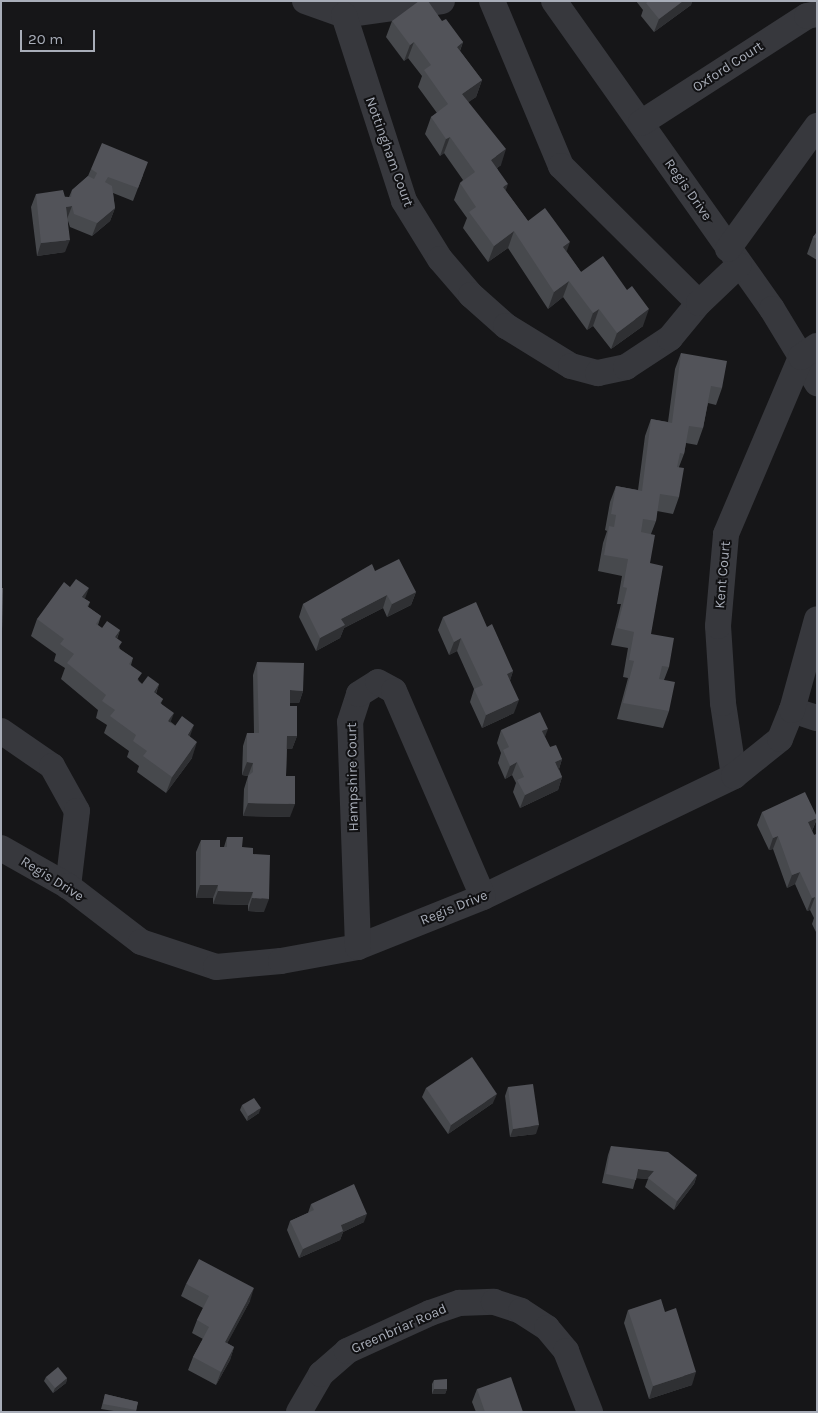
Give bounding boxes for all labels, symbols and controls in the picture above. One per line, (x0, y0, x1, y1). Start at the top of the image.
scale bar (22, 20, 98, 52)
text: 20 m (28, 30, 63, 48)
street label: Oxford Court (690, 38, 766, 96)
street label: Nottingham Court (361, 95, 417, 209)
street label: Regis Drive (661, 156, 715, 224)
street label: Kent Court (712, 541, 734, 609)
street label: Hampshire Court (344, 722, 362, 832)
street label: Regis Drive (17, 853, 87, 905)
street label: Regis Drive (418, 887, 490, 929)
street label: Greenbriar Road (349, 1300, 449, 1358)

